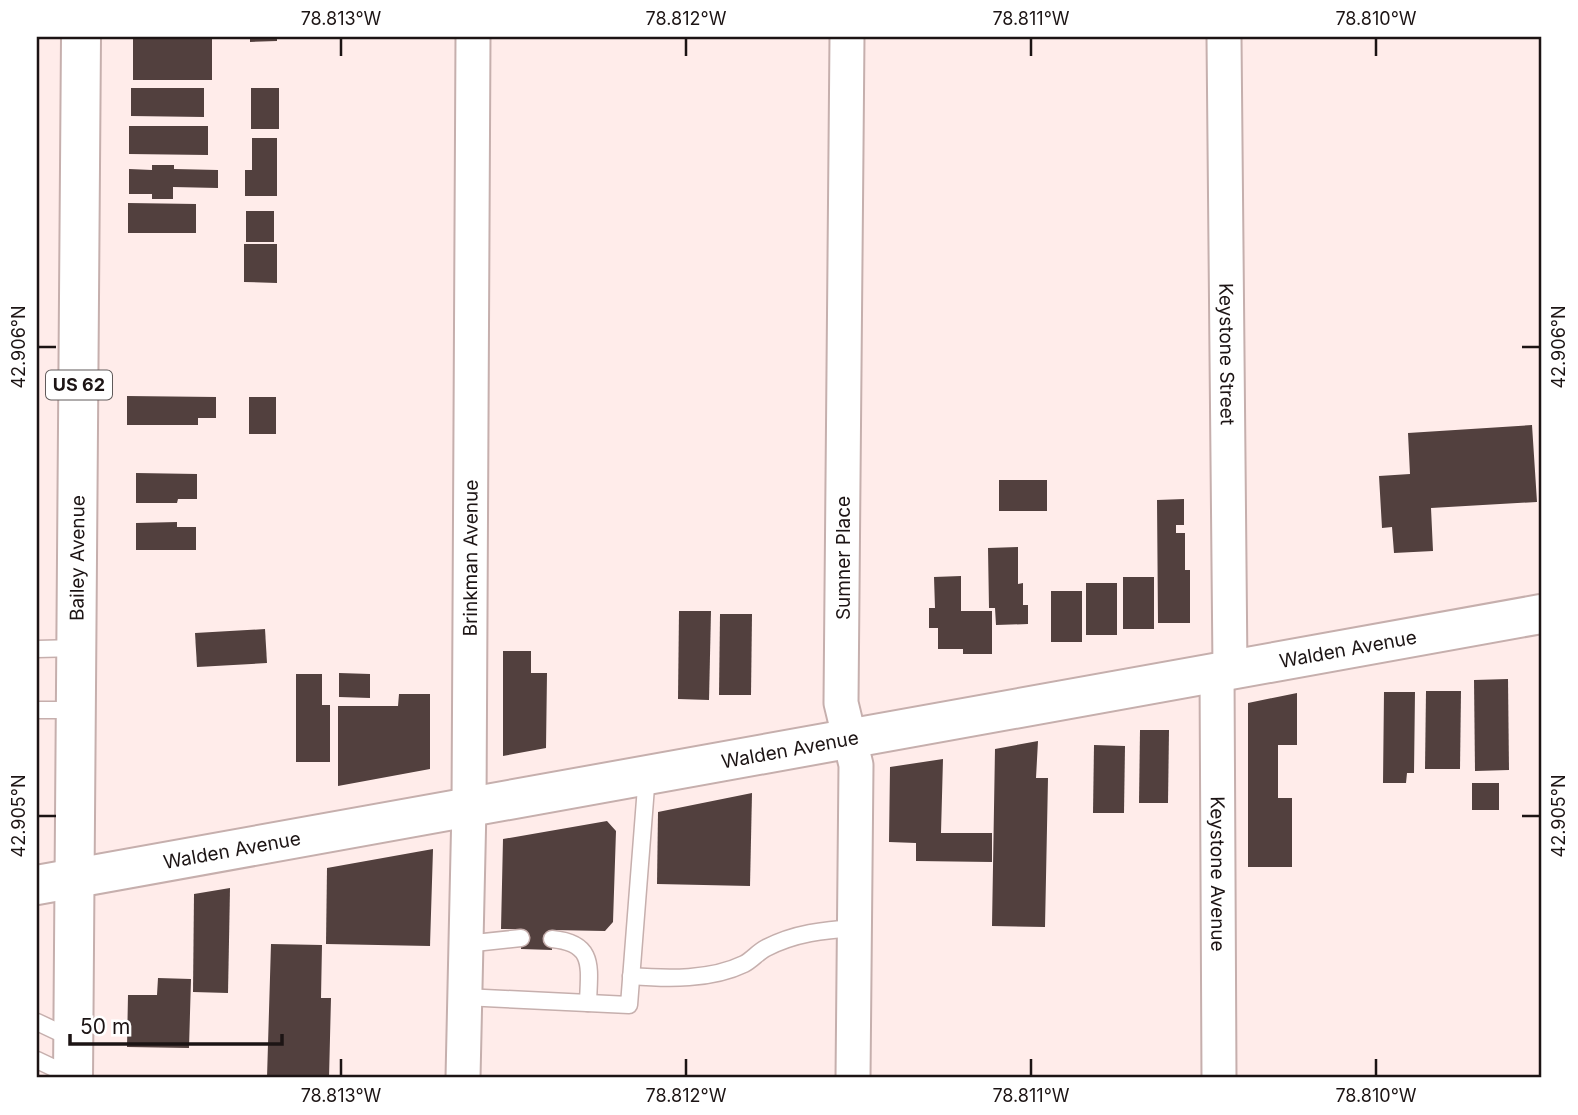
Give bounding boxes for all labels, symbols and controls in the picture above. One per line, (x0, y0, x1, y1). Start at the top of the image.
text: 78.813°W (301, 8, 382, 29)
text: 78.812°W (646, 8, 727, 29)
text: 78.811°W (992, 8, 1070, 29)
text: 78.810°W (1335, 8, 1417, 29)
street label: Keystone Street (1214, 283, 1239, 425)
text: 42.906°N (8, 305, 29, 389)
text: 42.906°N (1548, 305, 1569, 389)
road number: US 62 (46, 370, 112, 400)
street label: Brinkman Avenue (459, 480, 483, 637)
street label: Bailey Avenue (66, 495, 89, 621)
street label: Sumner Place (832, 496, 855, 620)
street label: Walden Avenue (1277, 626, 1418, 673)
street label: Walden Avenue (719, 726, 860, 773)
text: 42.905°N (8, 775, 29, 857)
text: 42.905°N (1548, 775, 1569, 857)
street label: Keystone Avenue (1206, 796, 1229, 952)
street label: Walden Avenue (161, 827, 302, 874)
scale bar (70, 1003, 282, 1047)
text: 50 m (80, 1014, 130, 1039)
text: 78.813°W (301, 1085, 382, 1106)
text: 78.812°W (646, 1085, 727, 1106)
text: 78.811°W (992, 1085, 1070, 1106)
text: 78.810°W (1335, 1085, 1417, 1106)

